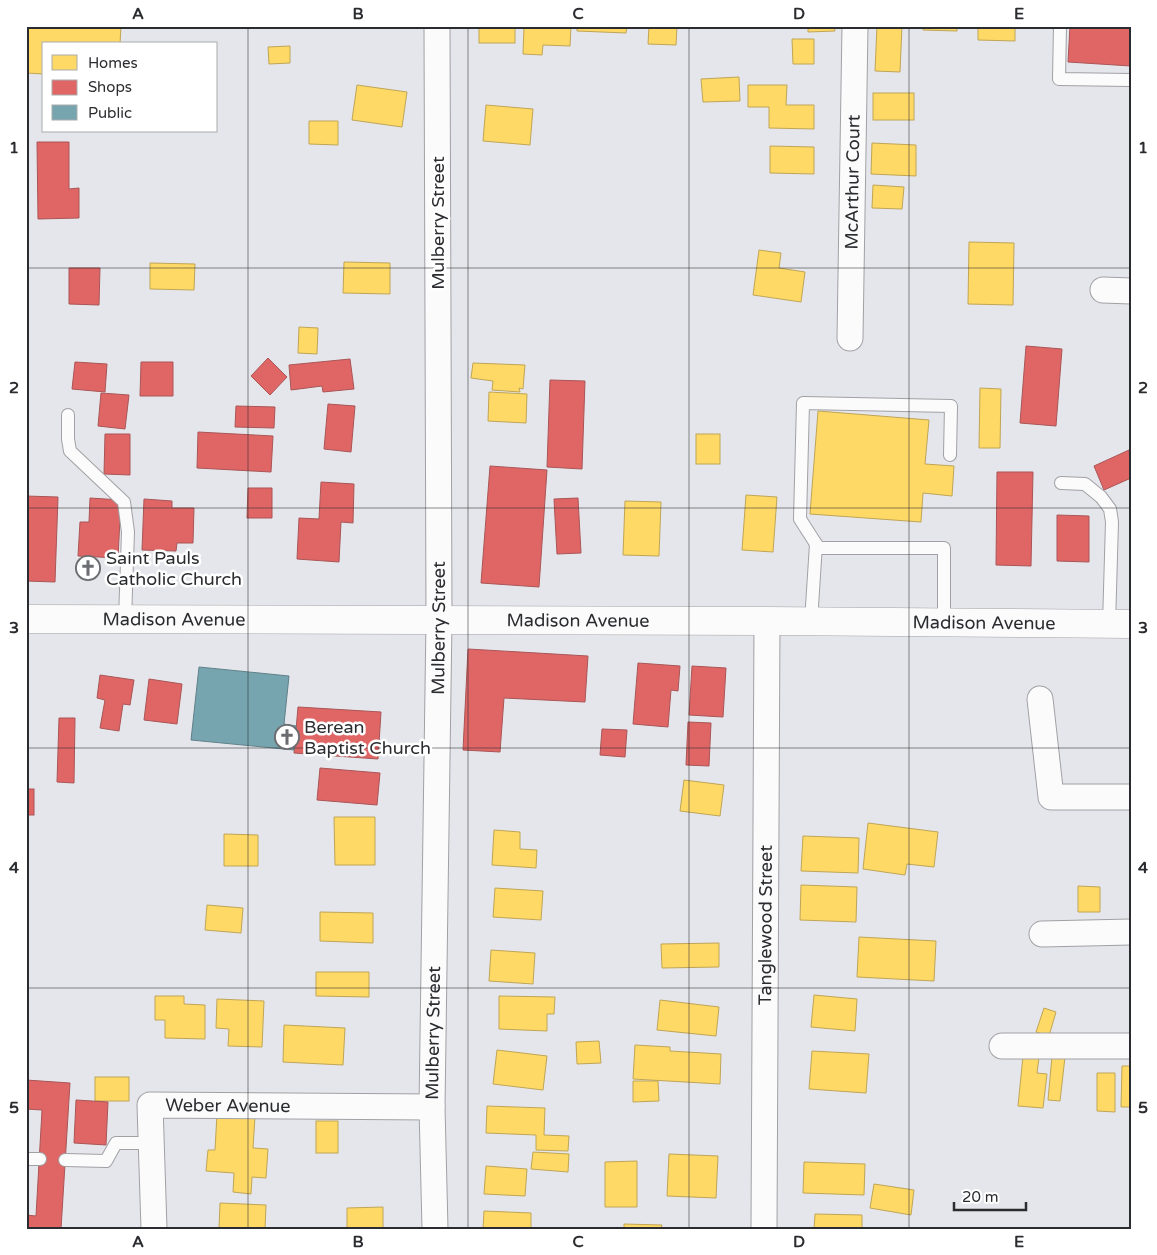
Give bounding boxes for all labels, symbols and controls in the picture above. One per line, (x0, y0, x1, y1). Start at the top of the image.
text: A (132, 4, 144, 24)
text: B (352, 4, 364, 24)
text: C (572, 4, 584, 24)
text: D (793, 4, 805, 24)
text: E (1014, 4, 1024, 24)
legend (42, 42, 218, 132)
text: Homes (88, 54, 138, 72)
text: Shops (88, 78, 132, 96)
text: Public (88, 104, 132, 122)
street label: McArthur Court (840, 114, 865, 250)
text: 1 (9, 138, 19, 158)
text: 1 (1138, 138, 1148, 158)
street label: Mulberry Street (427, 156, 449, 290)
text: 2 (9, 378, 19, 398)
text: 2 (1138, 378, 1148, 398)
place label: Saint Pauls Catholic Church (106, 547, 242, 590)
church icon: Saint Pauls Catholic Church (75, 555, 101, 581)
street label: Mulberry Street (427, 561, 450, 695)
street label: Madison Avenue (102, 608, 246, 631)
street label: Madison Avenue (506, 609, 650, 632)
street label: Madison Avenue (912, 611, 1056, 634)
text: 3 (9, 618, 19, 638)
text: 3 (1138, 618, 1148, 638)
place label: Berean Baptist Church (304, 716, 431, 759)
church icon: Berean Baptist Church (274, 724, 300, 750)
street label: Tanglewood Street (754, 845, 777, 1005)
text: 4 (9, 858, 19, 878)
text: 4 (1138, 858, 1148, 878)
street label: Mulberry Street (421, 966, 445, 1100)
street label: Weber Avenue (165, 1094, 291, 1117)
text: 5 (9, 1098, 19, 1118)
text: 5 (1138, 1098, 1148, 1118)
scale bar (954, 1180, 1027, 1212)
text: 20 m (962, 1188, 999, 1206)
text: A (132, 1232, 144, 1252)
text: B (352, 1232, 364, 1252)
text: C (572, 1232, 584, 1252)
text: D (793, 1232, 805, 1252)
text: E (1014, 1232, 1024, 1252)

